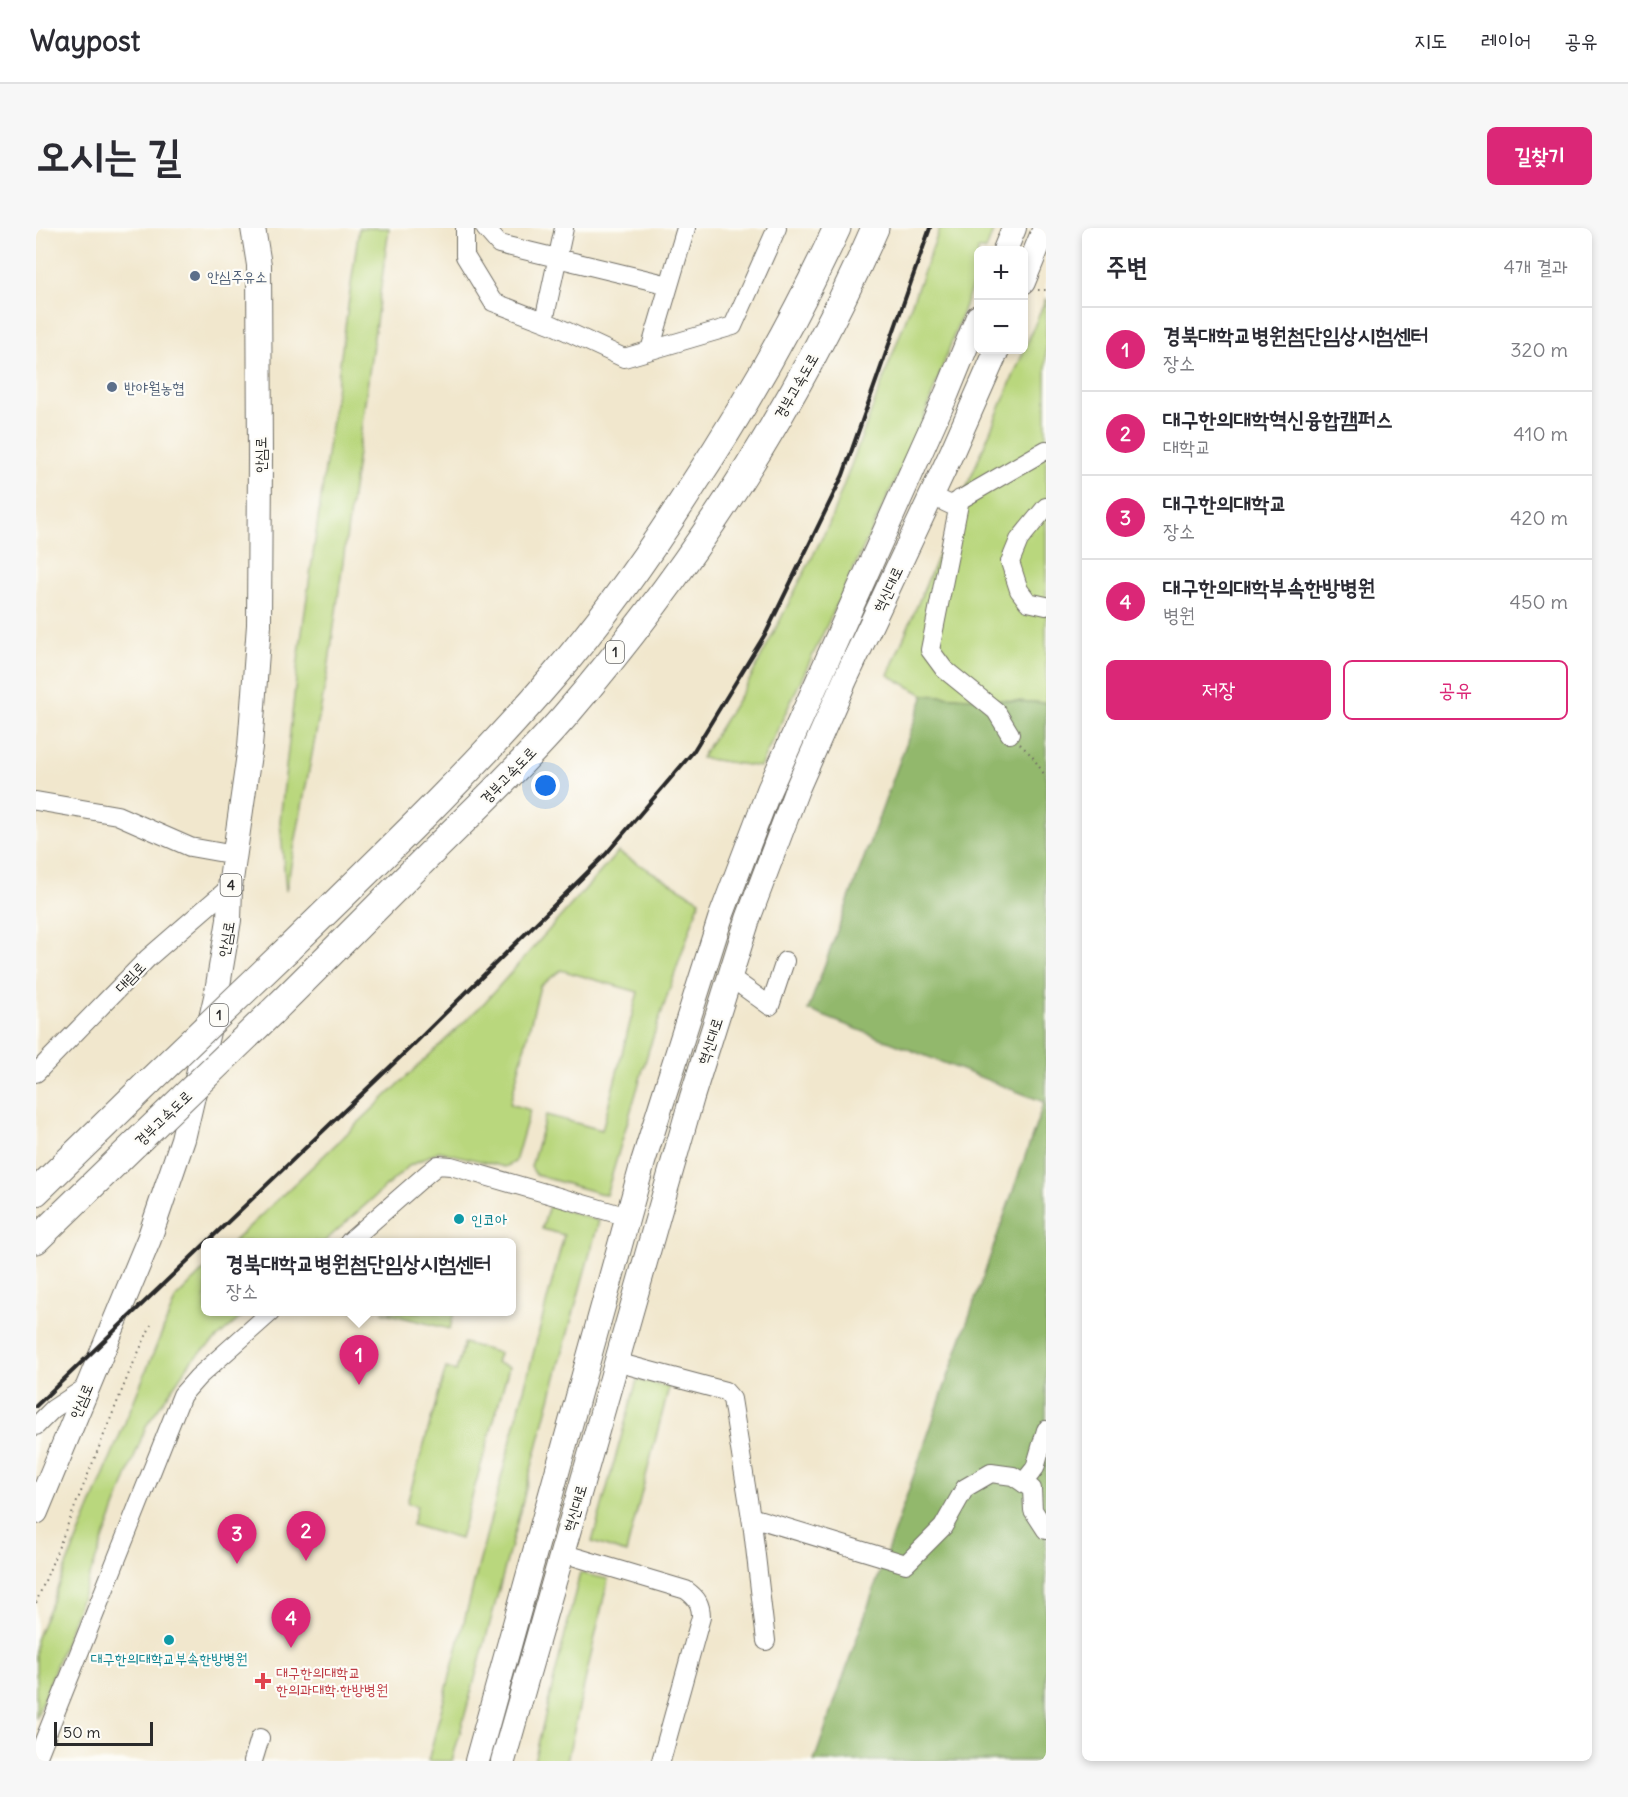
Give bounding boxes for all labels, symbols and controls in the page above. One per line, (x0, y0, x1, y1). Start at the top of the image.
text: Waypost (30, 23, 140, 59)
text: 지도 (1414, 27, 1448, 54)
text: 레이어 (1481, 27, 1531, 54)
text: 공유 (1564, 27, 1598, 54)
button: 길찾기 (1487, 127, 1592, 185)
text: 오시는 길 (36, 129, 181, 181)
map controls (974, 246, 1028, 354)
button: + (974, 246, 1028, 300)
text: 주변 (1106, 250, 1148, 283)
text: 4개 결과 (1503, 254, 1568, 279)
place label: 안심주유소 (207, 267, 267, 286)
marker: 안심주유소 (188, 269, 202, 283)
button: − (974, 300, 1028, 354)
text: 경북대학교병원첨단임상시험센터 (1163, 321, 1429, 349)
text: 1 (1122, 337, 1129, 362)
text: 320 m (1510, 337, 1568, 362)
street label: 경부고속도로 (770, 350, 822, 422)
text: 장소 (1163, 350, 1195, 375)
place label: 반야월농협 (124, 378, 184, 397)
marker: 반야월농협 (105, 380, 119, 394)
text: 대구한의대학혁신융합캠퍼스 (1163, 405, 1393, 433)
text: 2 (1120, 421, 1131, 446)
text: 410 m (1513, 421, 1568, 446)
text: 대학교 (1163, 434, 1211, 459)
street label: 안심로 (251, 437, 270, 473)
text: 대구한의대학교 (1163, 489, 1287, 517)
text: 3 (1120, 505, 1131, 530)
text: 420 m (1510, 505, 1568, 530)
text: 장소 (1163, 518, 1195, 543)
street label: 혁신대로 (869, 563, 907, 615)
text: 대구한의대학부속한방병원 (1163, 573, 1375, 601)
text: 4 (1120, 589, 1131, 614)
text: 450 m (1509, 589, 1568, 614)
text: 병원 (1163, 602, 1195, 627)
road number: 1 (606, 641, 624, 663)
button: 저장 (1106, 660, 1331, 720)
button: 공유 (1343, 660, 1568, 720)
street label: 경부고속도로 (476, 742, 540, 808)
your location (531, 771, 560, 800)
road number: 4 (220, 874, 242, 896)
street label: 안심로 (214, 920, 238, 958)
street label: 대림로 (111, 957, 149, 997)
road number: 1 (210, 1004, 228, 1026)
street label: 혁신대로 (694, 1015, 726, 1067)
street label: 경부고속도로 (130, 1086, 196, 1150)
place label: 인코아 (471, 1210, 507, 1229)
marker: 인코아 (452, 1212, 466, 1226)
popup (201, 1238, 516, 1316)
text: 경북대학교병원첨단임상시험센터 (226, 1249, 491, 1277)
text: 장소 (226, 1278, 258, 1303)
pin: 1 (340, 1336, 378, 1385)
street label: 안심로 (65, 1381, 97, 1421)
street label: 혁신대로 (559, 1482, 591, 1534)
pin: 2 (286, 1512, 326, 1561)
pin: 3 (218, 1514, 256, 1564)
pin: 4 (272, 1598, 310, 1648)
marker: 대구한의대학교부속한방병원 (162, 1633, 176, 1647)
place label: 대구한의대학교부속한방병원 (91, 1649, 247, 1668)
place label: 대구한의대학교 한의과대학·한방병원 (276, 1663, 388, 1699)
marker: 대구한의대학교 한의과대학·한방병원 (254, 1672, 272, 1690)
scale bar (54, 1719, 153, 1746)
text: 50 m (63, 1722, 101, 1742)

